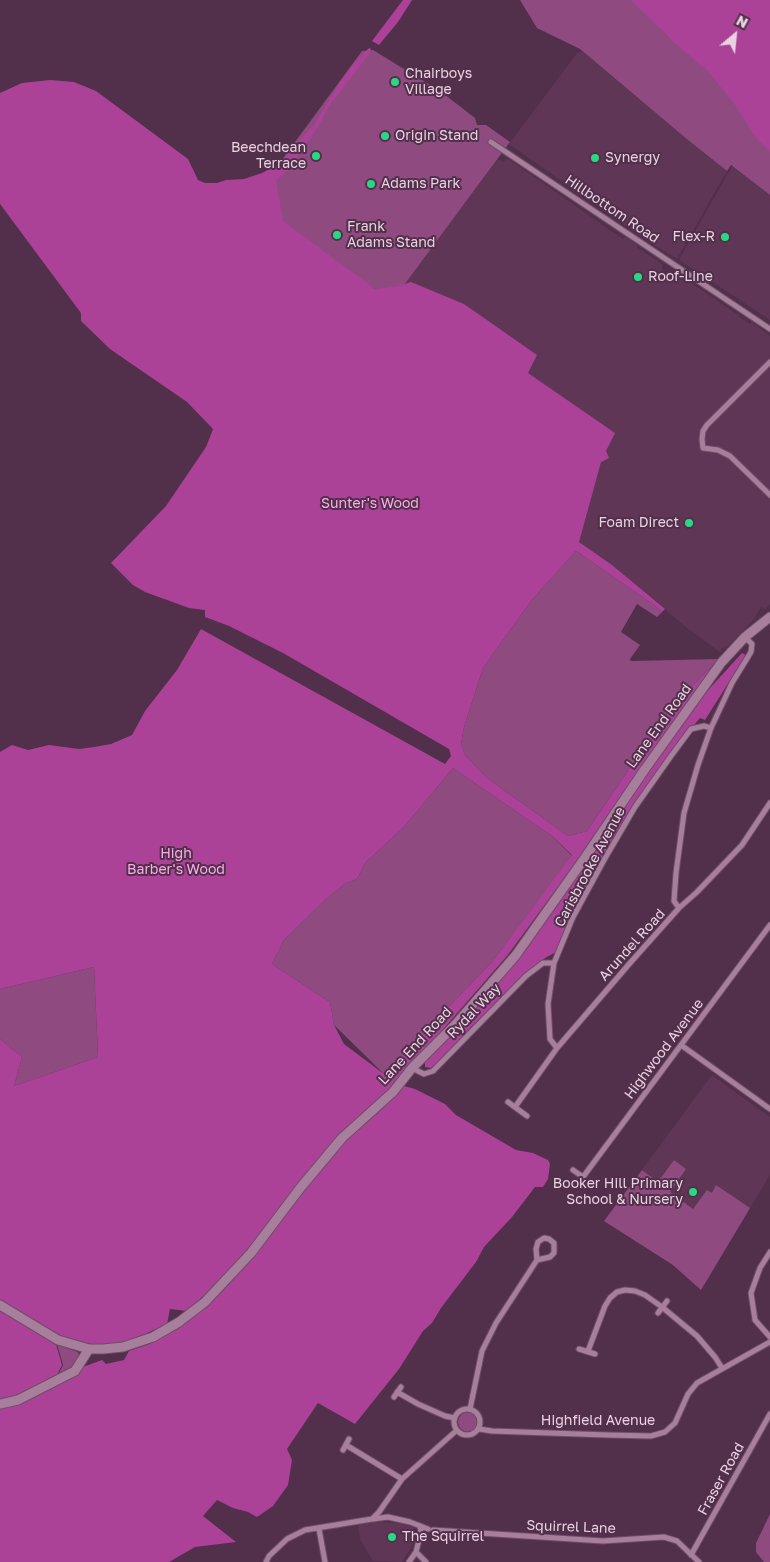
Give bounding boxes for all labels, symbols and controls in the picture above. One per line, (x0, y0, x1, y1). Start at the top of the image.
north arrow (710, 10, 760, 60)
text: N (734, 11, 751, 31)
place label: Chairboys Village (405, 66, 472, 98)
marker: Chairboys Village (389, 76, 401, 88)
place label: Origin Stand (395, 128, 478, 144)
marker: Origin Stand (379, 130, 391, 142)
place label: Beechdean Terrace (231, 140, 306, 172)
marker: Beechdean Terrace (310, 150, 322, 162)
place label: Synergy (605, 150, 660, 166)
marker: Synergy (589, 152, 601, 164)
street label: Hillbottom Road (562, 171, 662, 247)
place label: Adams Park (381, 176, 460, 192)
marker: Adams Park (365, 178, 377, 190)
place label: Frank Adams Stand (347, 219, 435, 252)
marker: Frank Adams Stand (331, 229, 343, 241)
place label: Flex-R (673, 229, 715, 245)
marker: Flex-R (719, 231, 731, 243)
place label: Roof-Line (648, 269, 713, 285)
marker: Roof-Line (632, 271, 644, 283)
park label: Sunter's Wood (321, 496, 419, 512)
place label: Foam Direct (598, 515, 679, 531)
marker: Foam Direct (683, 517, 695, 529)
street label: Lane End Road (623, 681, 695, 771)
street label: Carisbrooke Avenue (551, 804, 629, 930)
park label: High Barber's Wood (127, 846, 225, 879)
street label: Arundel Road (595, 906, 669, 984)
street label: Rydal Way (444, 980, 504, 1042)
street label: Highwood Avenue (621, 996, 707, 1102)
street label: Lane End Road (375, 1004, 455, 1088)
place label: Booker Hill Primary School & Nursery (553, 1176, 683, 1208)
marker: Booker Hill Primary School & Nursery (687, 1186, 699, 1198)
street label: Highfield Avenue (541, 1413, 655, 1429)
street label: Fraser Road (694, 1440, 748, 1518)
street label: Squirrel Lane (526, 1517, 616, 1537)
place label: The Squirrel (402, 1529, 484, 1545)
marker: The Squirrel (386, 1531, 398, 1543)

